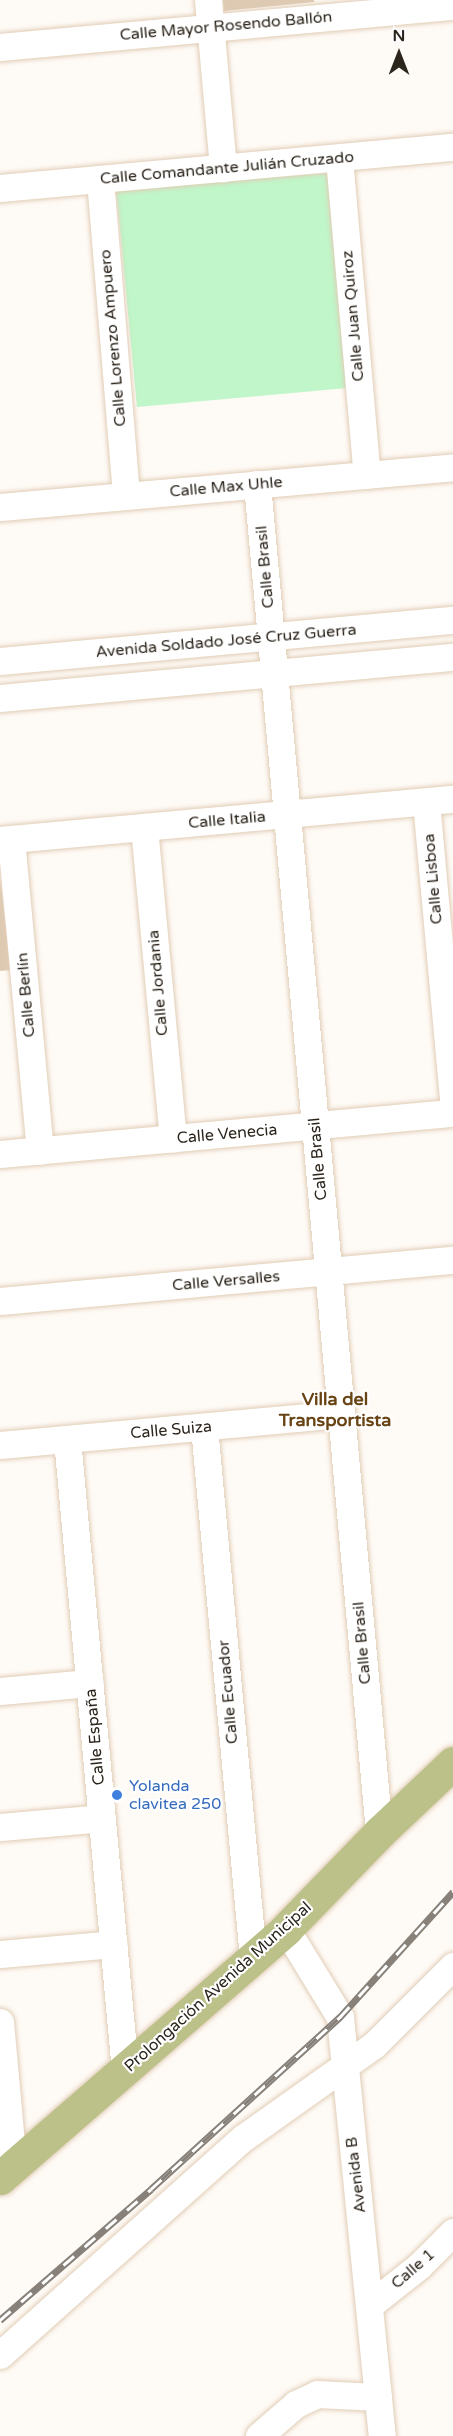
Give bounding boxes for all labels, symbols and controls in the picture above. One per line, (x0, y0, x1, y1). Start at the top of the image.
street label: Calle Mayor Rosendo Ballón (119, 7, 333, 45)
north arrow (369, 24, 429, 84)
text: N (393, 26, 405, 46)
street label: Calle Comandante Julián Cruzado (99, 147, 355, 189)
street label: Calle Lorenzo Ampuero (96, 249, 130, 427)
street label: Calle Juan Quiroz (338, 250, 368, 382)
street label: Calle Max Uhle (169, 473, 283, 501)
street label: Calle Brasil (252, 525, 278, 609)
street label: Avenida Soldado José Cruz Guerra (95, 620, 357, 662)
street label: Calle Italia (187, 807, 267, 833)
street label: Calle Lisboa (419, 833, 447, 925)
street label: Calle Jordania (144, 929, 172, 1037)
street label: Calle Berlín (13, 952, 39, 1038)
street label: Calle Brasil (305, 1117, 331, 1201)
street label: Calle Venecia (176, 1120, 278, 1148)
street label: Calle Versalles (171, 1267, 281, 1295)
district label: Villa del Transportista (279, 1389, 391, 1432)
street label: Calle Suiza (129, 1417, 213, 1443)
street label: Calle Brasil (349, 1601, 375, 1685)
street label: Calle Ecuador (214, 1639, 242, 1745)
street label: Calle España (81, 1688, 109, 1786)
place label: Yolanda clavitea 250 (129, 1776, 221, 1814)
marker: Yolanda clavitea 250 (110, 1788, 124, 1802)
street label: Prolongación Avenida Municipal (121, 1898, 315, 2076)
street label: Avenida B (342, 2136, 370, 2214)
street label: Calle 1 (387, 2245, 439, 2293)

